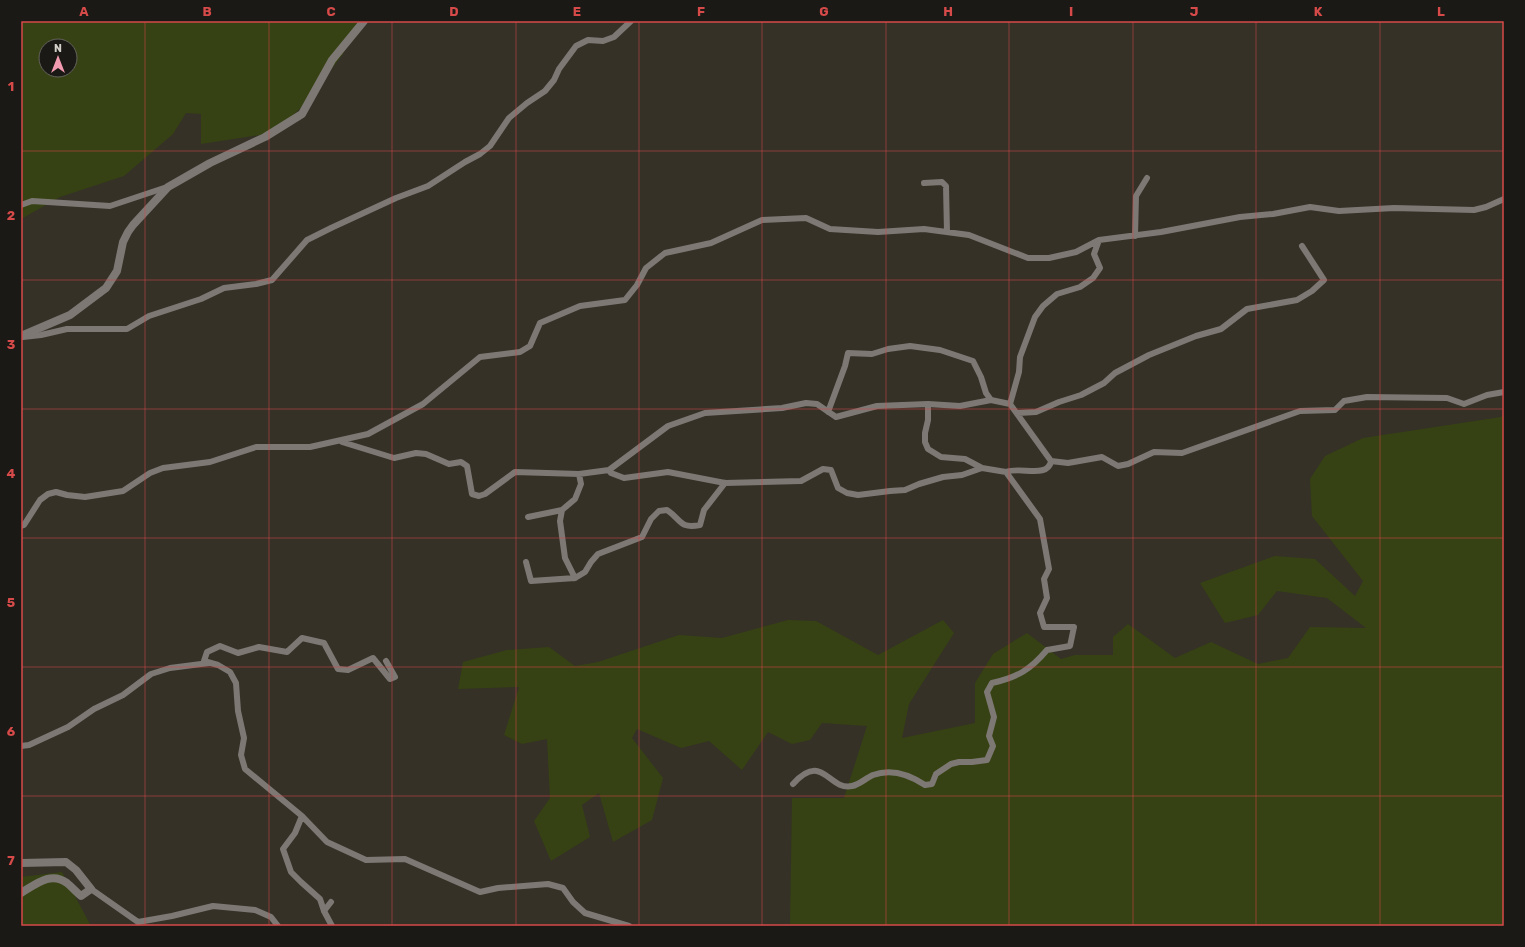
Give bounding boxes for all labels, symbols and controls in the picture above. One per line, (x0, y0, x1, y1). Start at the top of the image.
text: A (79, 4, 89, 19)
text: B (202, 4, 212, 19)
text: C (326, 4, 336, 19)
text: D (449, 4, 459, 19)
text: E (573, 4, 581, 19)
text: F (697, 4, 705, 19)
text: G (819, 4, 829, 19)
text: H (943, 4, 953, 19)
text: I (1069, 4, 1073, 19)
text: J (1190, 4, 1198, 19)
text: K (1314, 4, 1323, 19)
text: L (1437, 4, 1445, 19)
north arrow (38, 38, 78, 78)
text: N (54, 42, 62, 55)
text: 1 (8, 79, 14, 94)
text: 2 (7, 208, 15, 223)
text: 3 (7, 337, 16, 352)
text: 4 (7, 466, 16, 481)
text: 5 (7, 595, 15, 610)
text: 6 (7, 724, 16, 739)
text: 7 (7, 853, 15, 868)

